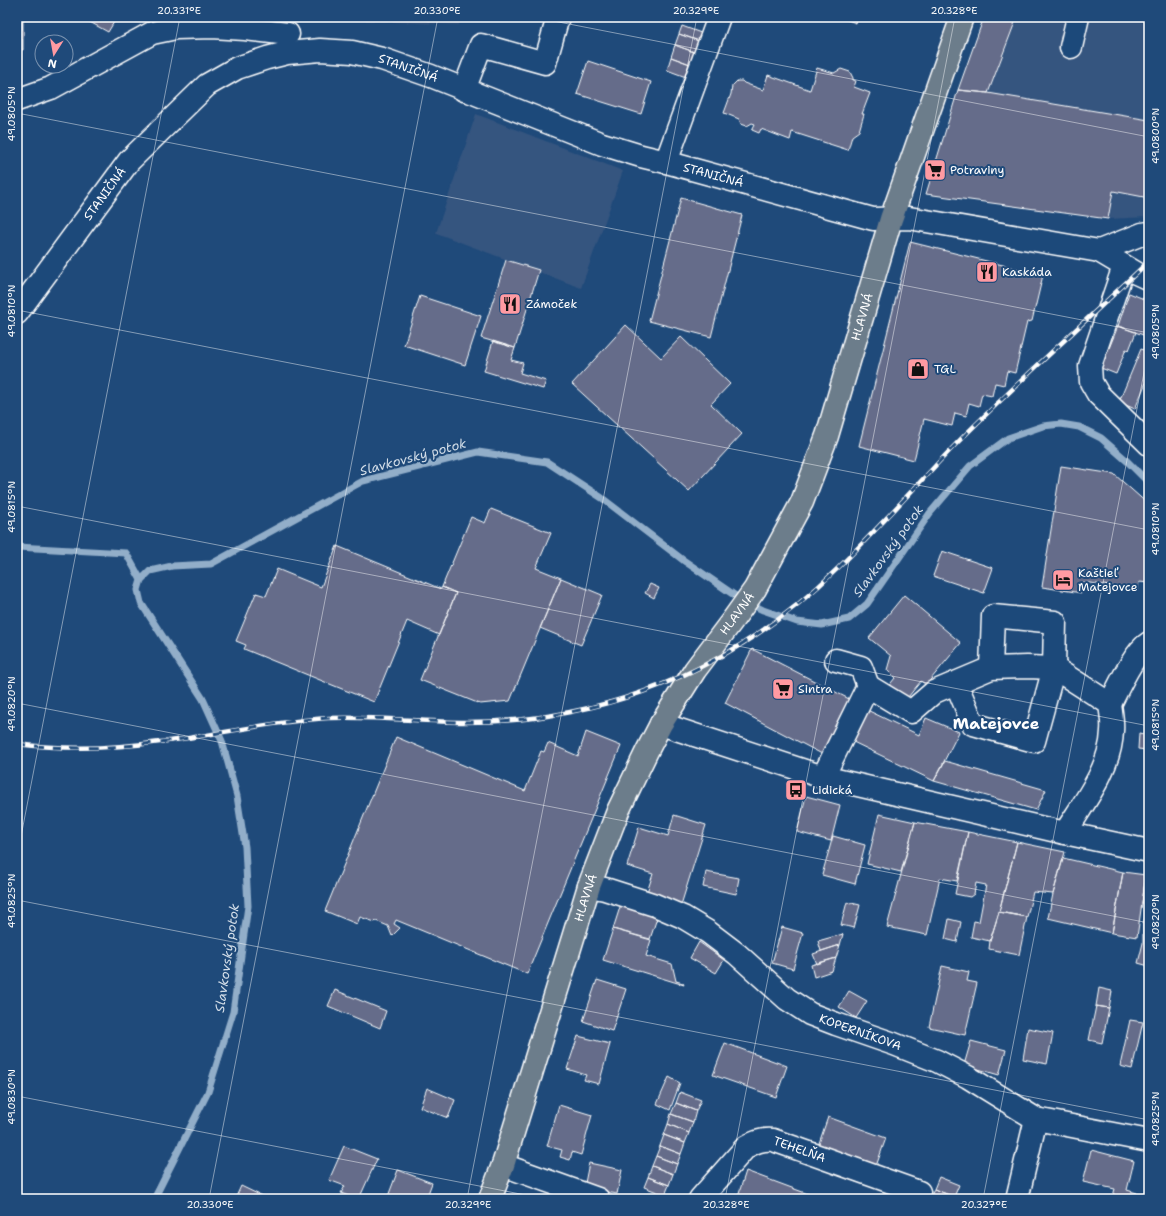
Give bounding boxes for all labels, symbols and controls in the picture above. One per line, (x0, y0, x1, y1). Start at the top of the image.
text: 20.331°E (157, 4, 201, 17)
text: 20.330°E (413, 4, 461, 17)
text: 20.329°E (673, 4, 719, 17)
text: 20.328°E (931, 4, 977, 17)
north arrow (34, 34, 74, 74)
street label: STANIČNÁ (377, 50, 440, 86)
text: N (46, 55, 58, 72)
text: 49.0805°N (5, 86, 18, 142)
text: 49.0800°N (1149, 108, 1162, 164)
supermarket icon: Potraviny (922, 157, 948, 183)
street label: STANIČNÁ (681, 159, 746, 191)
place label: Potraviny (950, 162, 1005, 178)
street label: STANIČNÁ (80, 164, 130, 224)
restaurant icon: Kaskáda (974, 259, 1000, 285)
place label: Kaskáda (1002, 264, 1052, 280)
text: 49.0810°N (5, 285, 18, 337)
restaurant icon: Zámoček (497, 291, 523, 317)
street label: HLAVNÁ (848, 291, 877, 343)
place label: Zámoček (526, 296, 578, 312)
text: 49.0805°N (1149, 304, 1162, 360)
shop icon: TGL (905, 356, 931, 382)
place label: TGL (934, 361, 956, 377)
water label: Slavkovský potok (358, 434, 469, 479)
text: 49.0815°N (5, 481, 18, 533)
water label: Slavkovský potok (849, 501, 927, 600)
text: 49.0810°N (1149, 503, 1162, 555)
place label: Kaštieľ Matejovce (1078, 565, 1138, 595)
hotel icon: Kaštieľ Matejovce (1050, 567, 1076, 593)
street label: HLAVNÁ (716, 589, 758, 638)
text: 49.0820°N (5, 676, 18, 732)
supermarket icon: Sintra (770, 676, 796, 702)
place label: Sintra (798, 681, 833, 697)
text: 49.0815°N (1149, 699, 1162, 751)
district label: Matejovce (953, 713, 1040, 734)
bus stop icon: Lidická (783, 777, 809, 803)
place label: Lidická (812, 782, 853, 798)
street label: HLAVNÁ (570, 872, 601, 924)
text: 49.0825°N (5, 874, 18, 928)
text: 49.0820°N (1149, 894, 1162, 950)
water label: Slavkovský potok (211, 902, 243, 1014)
street label: KOPERNÍKOVA (817, 1010, 904, 1054)
text: 49.0830°N (5, 1069, 18, 1125)
text: 49.0825°N (1149, 1092, 1162, 1146)
street label: TEHELŇA (771, 1133, 828, 1166)
text: 20.330°E (186, 1198, 234, 1211)
text: 20.329°E (445, 1198, 491, 1211)
text: 20.328°E (703, 1198, 749, 1211)
text: 20.327°E (961, 1198, 1007, 1211)

